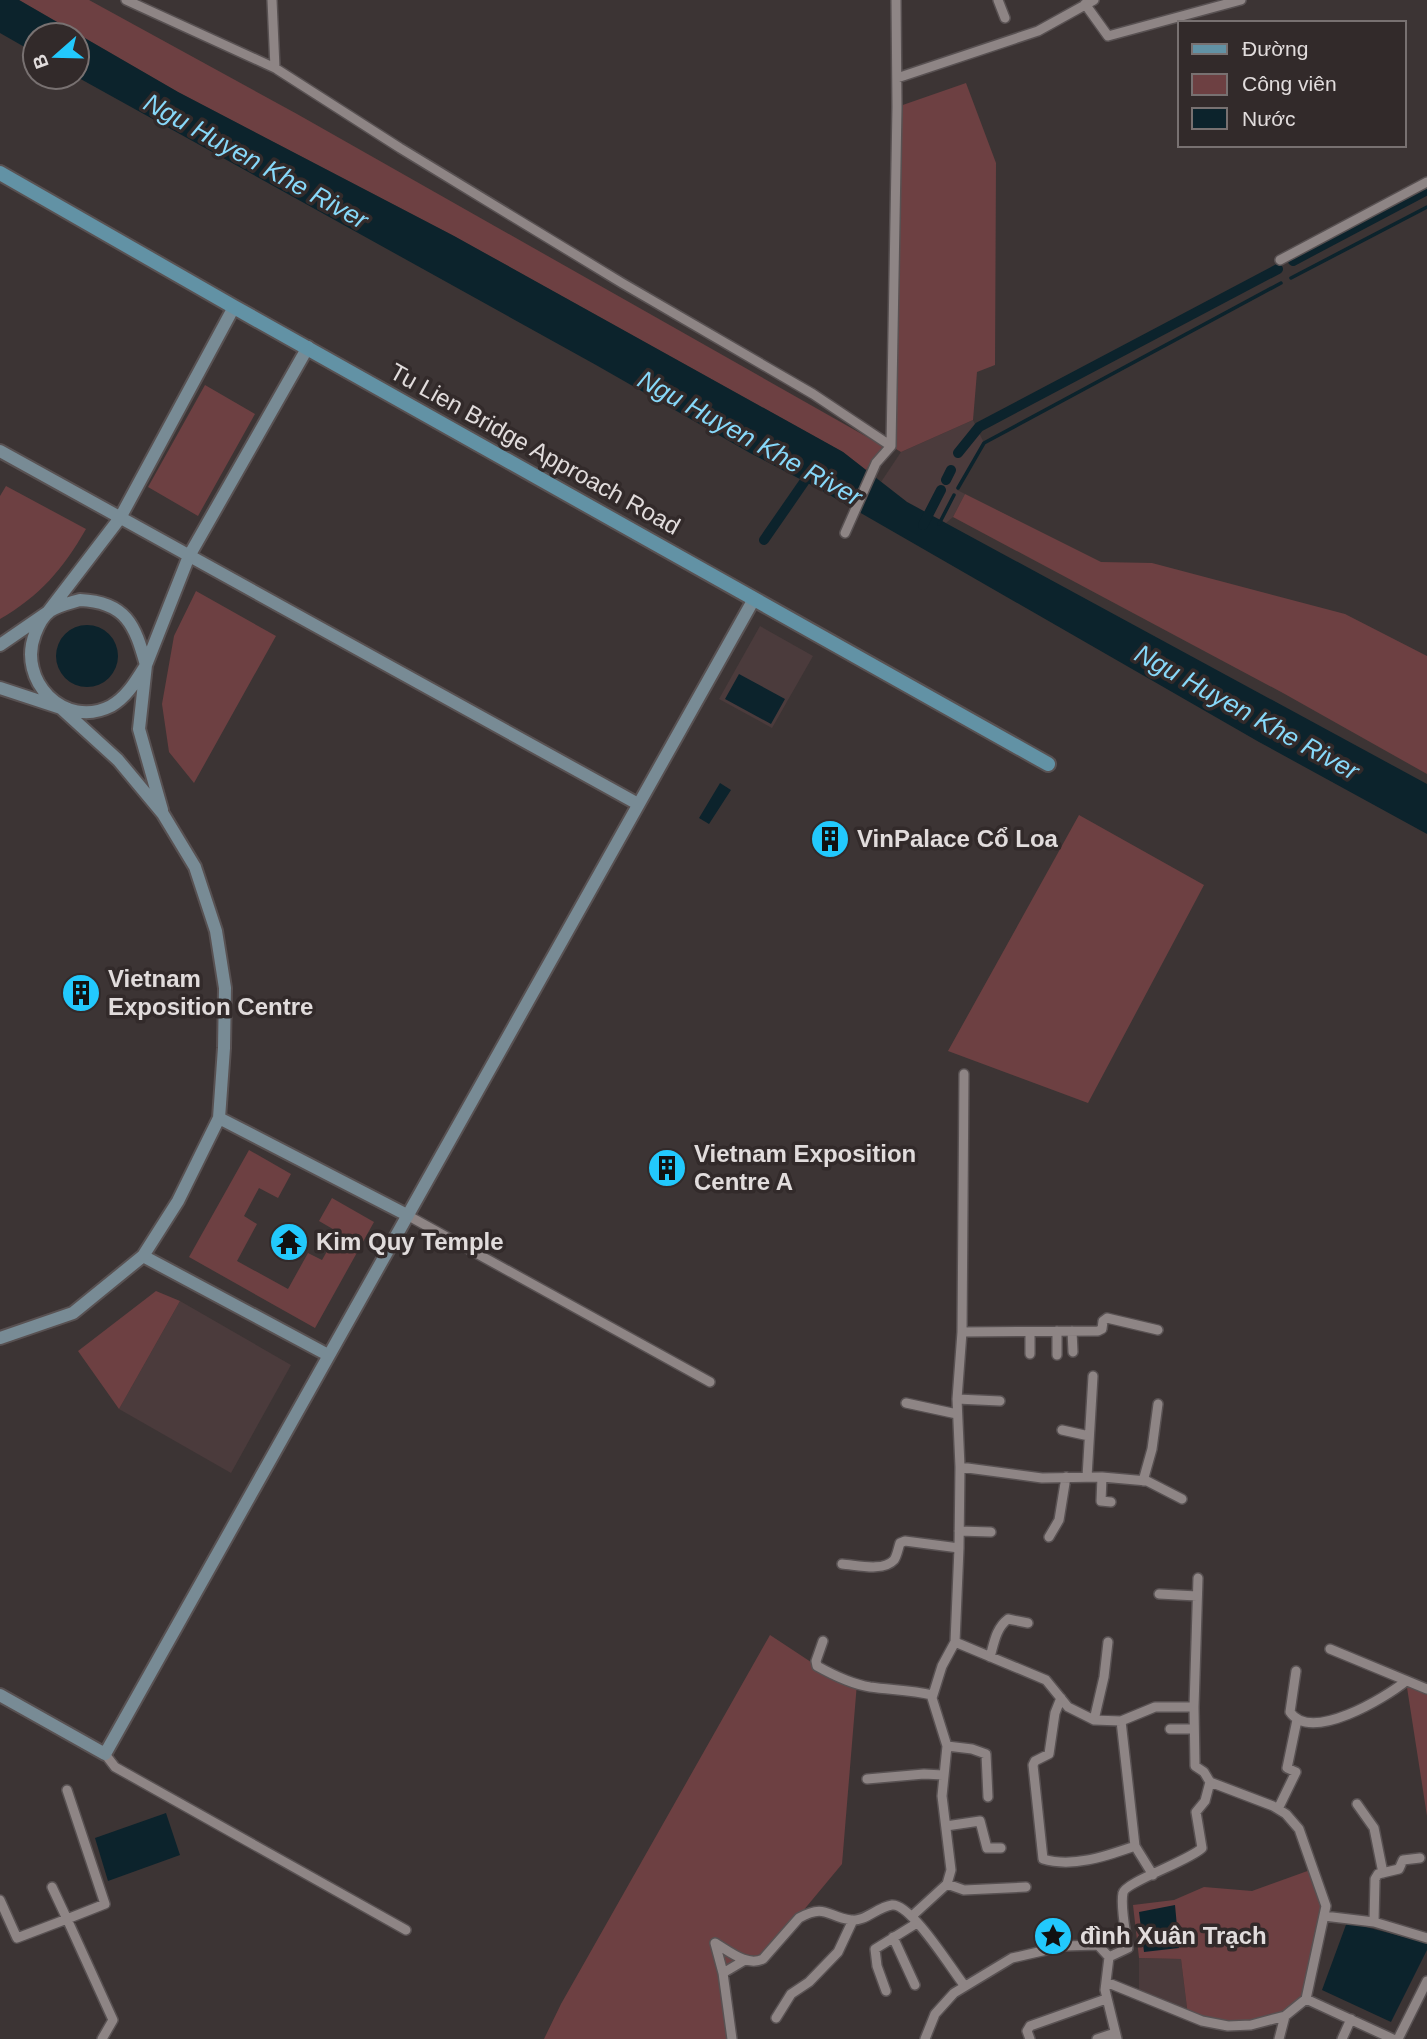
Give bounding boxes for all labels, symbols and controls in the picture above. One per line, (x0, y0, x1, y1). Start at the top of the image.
north arrow (21, 21, 91, 91)
legend (1178, 21, 1406, 147)
text: Đường (1242, 37, 1308, 60)
text: B (28, 52, 53, 72)
text: Công viên (1242, 72, 1337, 95)
water label: Ngu Huyen Khe River (139, 87, 374, 236)
text: Nước (1242, 107, 1296, 130)
street label: Tu Lien Bridge Approach Road (386, 357, 685, 540)
water label: Ngu Huyen Khe River (633, 364, 868, 513)
water label: Ngu Huyen Khe River (1130, 638, 1365, 787)
building icon: VinPalace Cổ Loa (809, 818, 851, 860)
place label: VinPalace Cổ Loa (857, 825, 1059, 852)
place label: Vietnam Exposition Centre (108, 965, 313, 1020)
building icon: Vietnam Exposition Centre (60, 972, 102, 1014)
place label: Vietnam Exposition Centre A (694, 1140, 916, 1195)
building icon: Vietnam Exposition Centre A (646, 1147, 688, 1189)
temple icon: Kim Quy Temple (268, 1221, 310, 1263)
place label: Kim Quy Temple (316, 1228, 504, 1255)
place icon: đình Xuân Trạch (1032, 1915, 1074, 1957)
place label: đình Xuân Trạch (1080, 1922, 1267, 1949)

